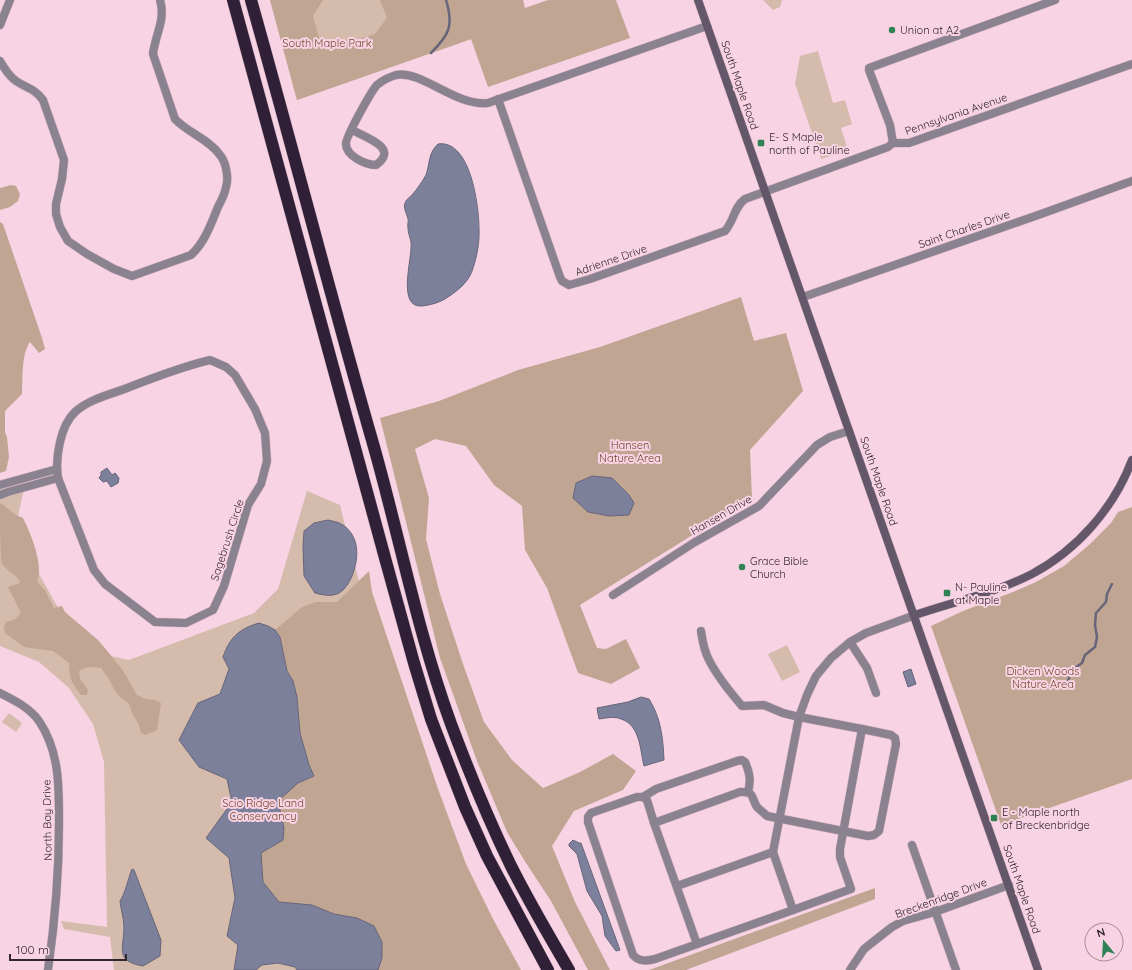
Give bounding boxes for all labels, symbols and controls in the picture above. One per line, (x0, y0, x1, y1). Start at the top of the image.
place label: Union at A2 (900, 23, 959, 37)
marker: Union at A2 (887, 25, 897, 35)
park label: South Maple Park (282, 36, 372, 50)
street label: South Maple Road (718, 39, 762, 131)
street label: Pennsylvania Avenue (903, 90, 1009, 138)
place label: E- S Maple north of Pauline (769, 130, 850, 157)
marker: E- S Maple north of Pauline (756, 138, 766, 148)
street label: Saint Charles Drive (916, 207, 1012, 251)
street label: Adrienne Drive (573, 241, 649, 279)
street label: South Maple Road (857, 435, 901, 527)
park label: Hansen Nature Area (599, 438, 661, 465)
street label: Hansen Drive (688, 492, 754, 538)
street label: Sagebrush Circle (207, 497, 247, 583)
place label: Grace Bible Church (750, 554, 808, 581)
marker: Grace Bible Church (737, 562, 747, 572)
place label: N- Pauline at Maple (955, 580, 1007, 607)
marker: N- Pauline at Maple (942, 588, 952, 598)
park label: Dicken Woods Nature Area (1007, 664, 1079, 691)
street label: North Bay Drive (39, 779, 55, 861)
park label: Scio Ridge Land Conservancy (222, 796, 304, 823)
place label: E - Maple north of Breckenbridge (1002, 805, 1090, 832)
marker: E - Maple north of Breckenbridge (989, 813, 999, 823)
street label: South Maple Road (1000, 843, 1044, 935)
street label: Breckenridge Drive (893, 875, 989, 921)
north arrow (1084, 922, 1124, 962)
text: N (1095, 925, 1107, 940)
scale bar (10, 936, 126, 962)
text: 100 m (16, 942, 49, 957)

